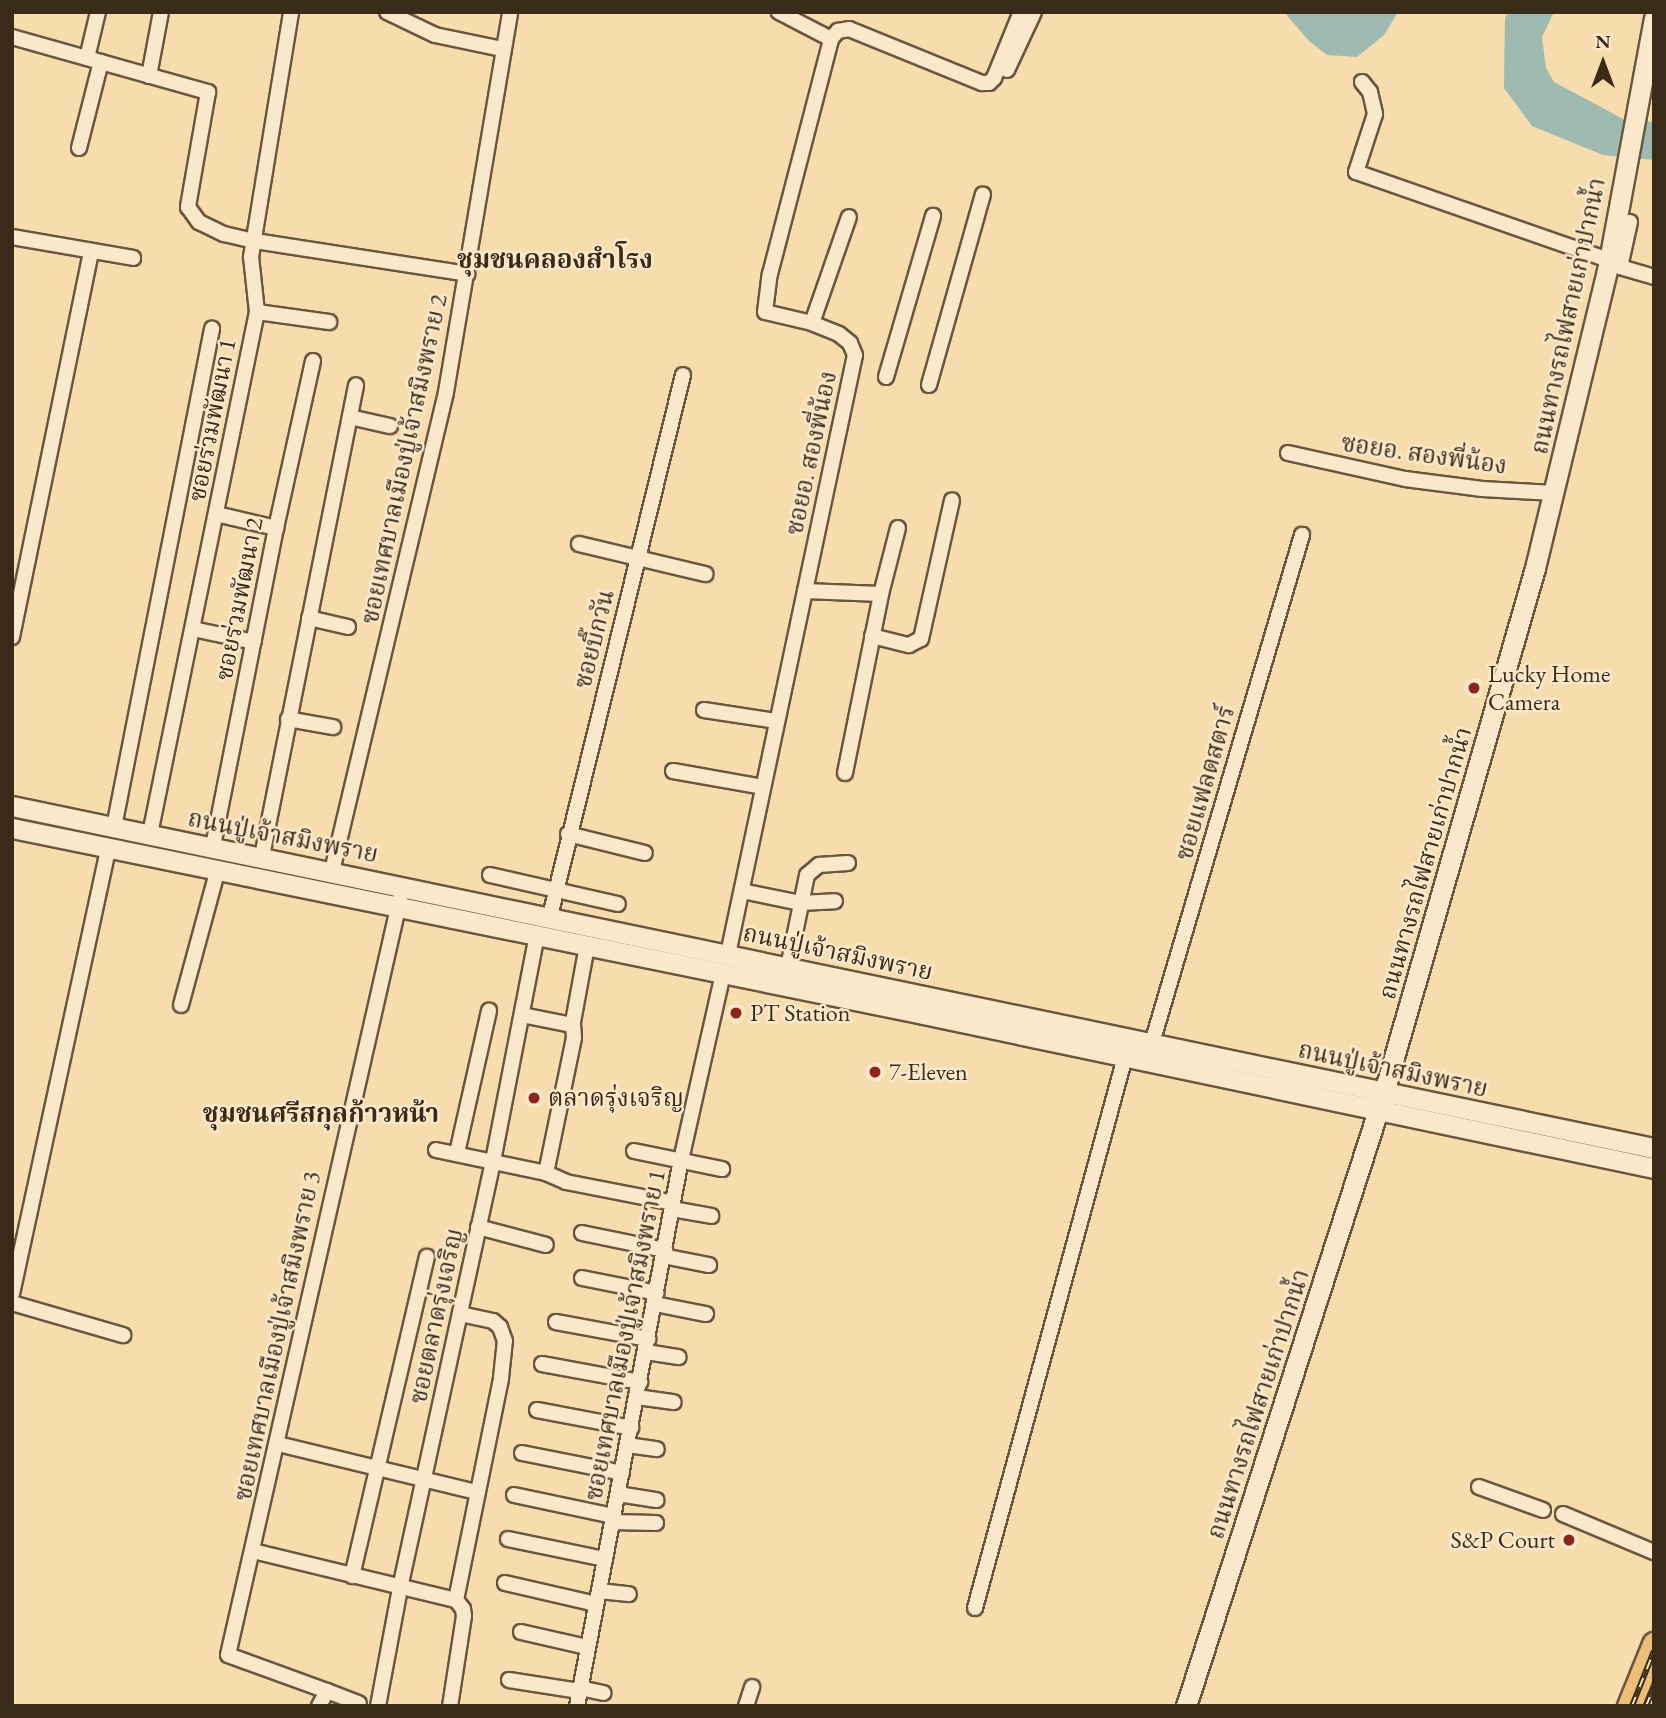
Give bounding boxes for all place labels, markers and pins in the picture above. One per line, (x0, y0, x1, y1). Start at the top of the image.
place label: Lucky Home Camera (1488, 660, 1610, 716)
marker: Lucky Home Camera (1466, 680, 1482, 696)
place label: PT Station (750, 999, 850, 1027)
marker: PT Station (728, 1005, 744, 1021)
place label: 7-Eleven (889, 1058, 968, 1086)
marker: 7-Eleven (867, 1064, 883, 1080)
place label: ตลาดรุ่งเจริญ (548, 1084, 684, 1112)
marker: ตลาดรุ่งเจริญ (526, 1090, 542, 1106)
place label: S&P Court (1451, 1526, 1555, 1554)
marker: S&P Court (1561, 1532, 1577, 1548)

